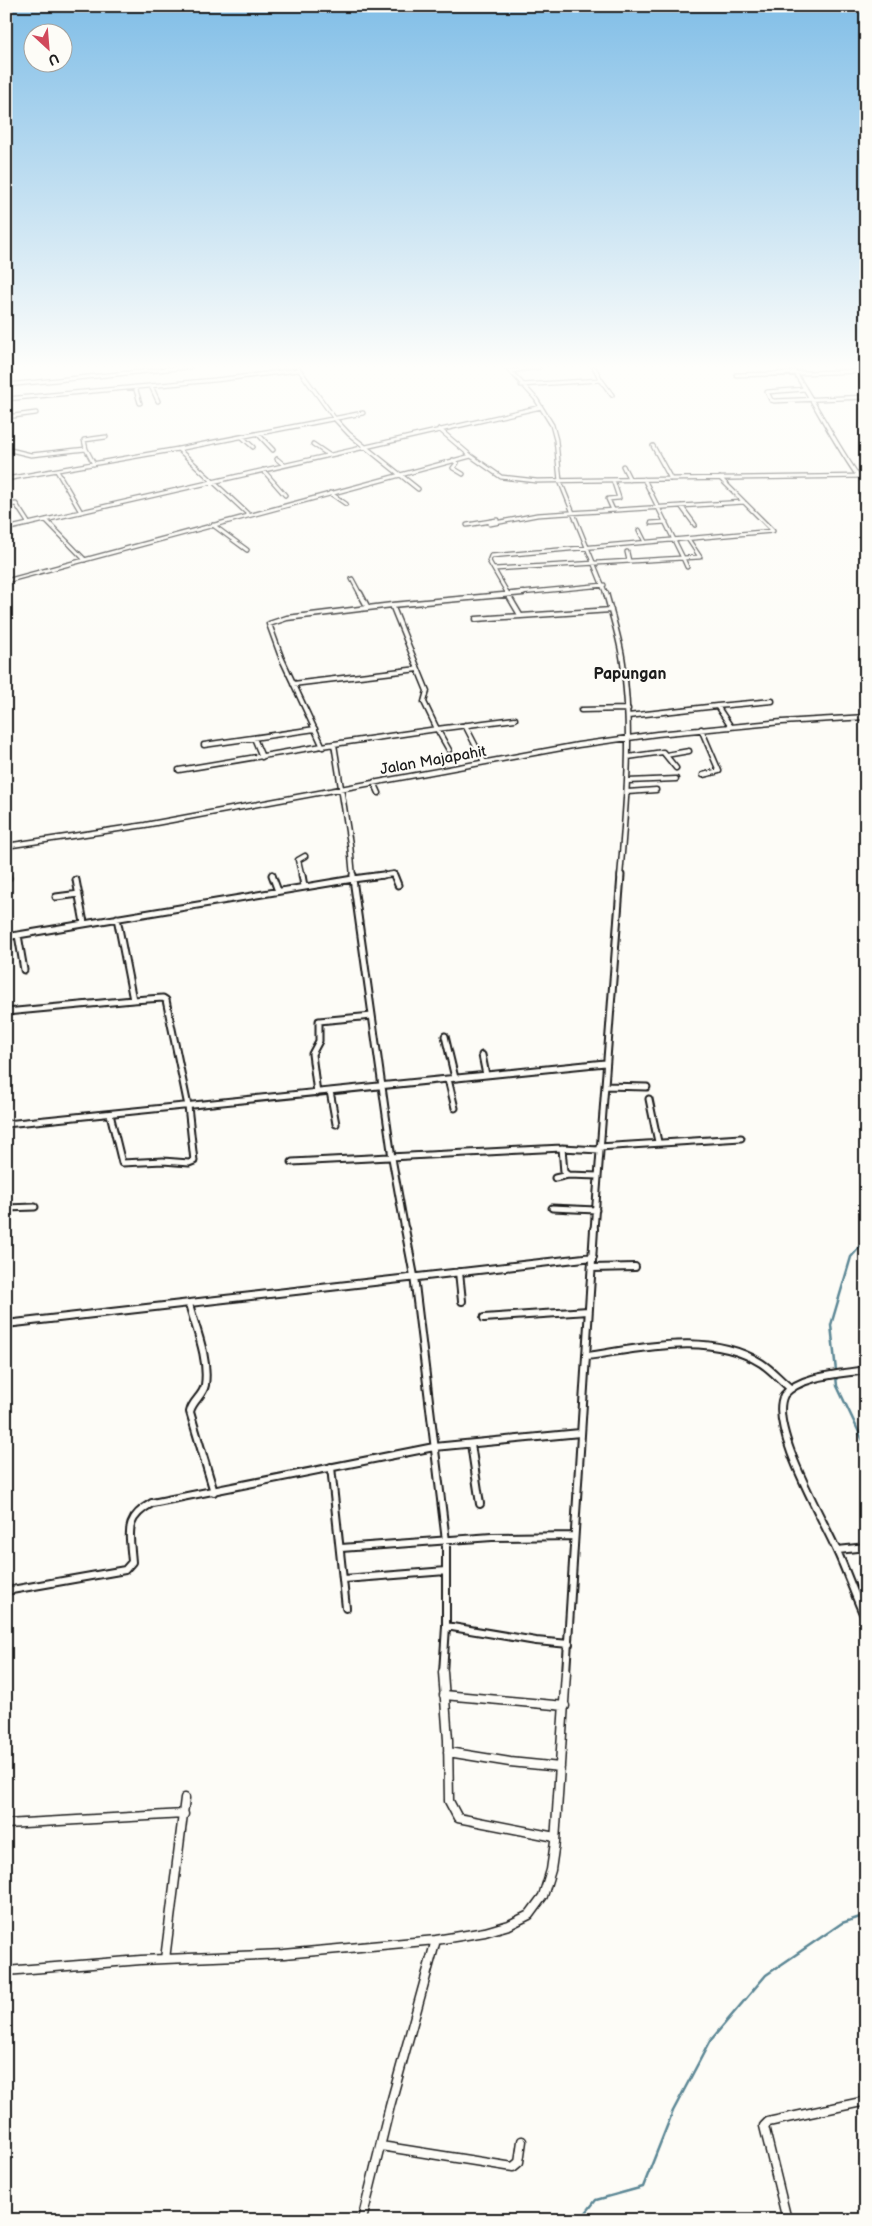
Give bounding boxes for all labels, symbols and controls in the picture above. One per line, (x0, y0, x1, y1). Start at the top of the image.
north arrow (22, 22, 72, 72)
text: U (45, 49, 62, 69)
district label: Papungan (594, 665, 666, 684)
street label: Jalan Majapahit (379, 742, 488, 779)

